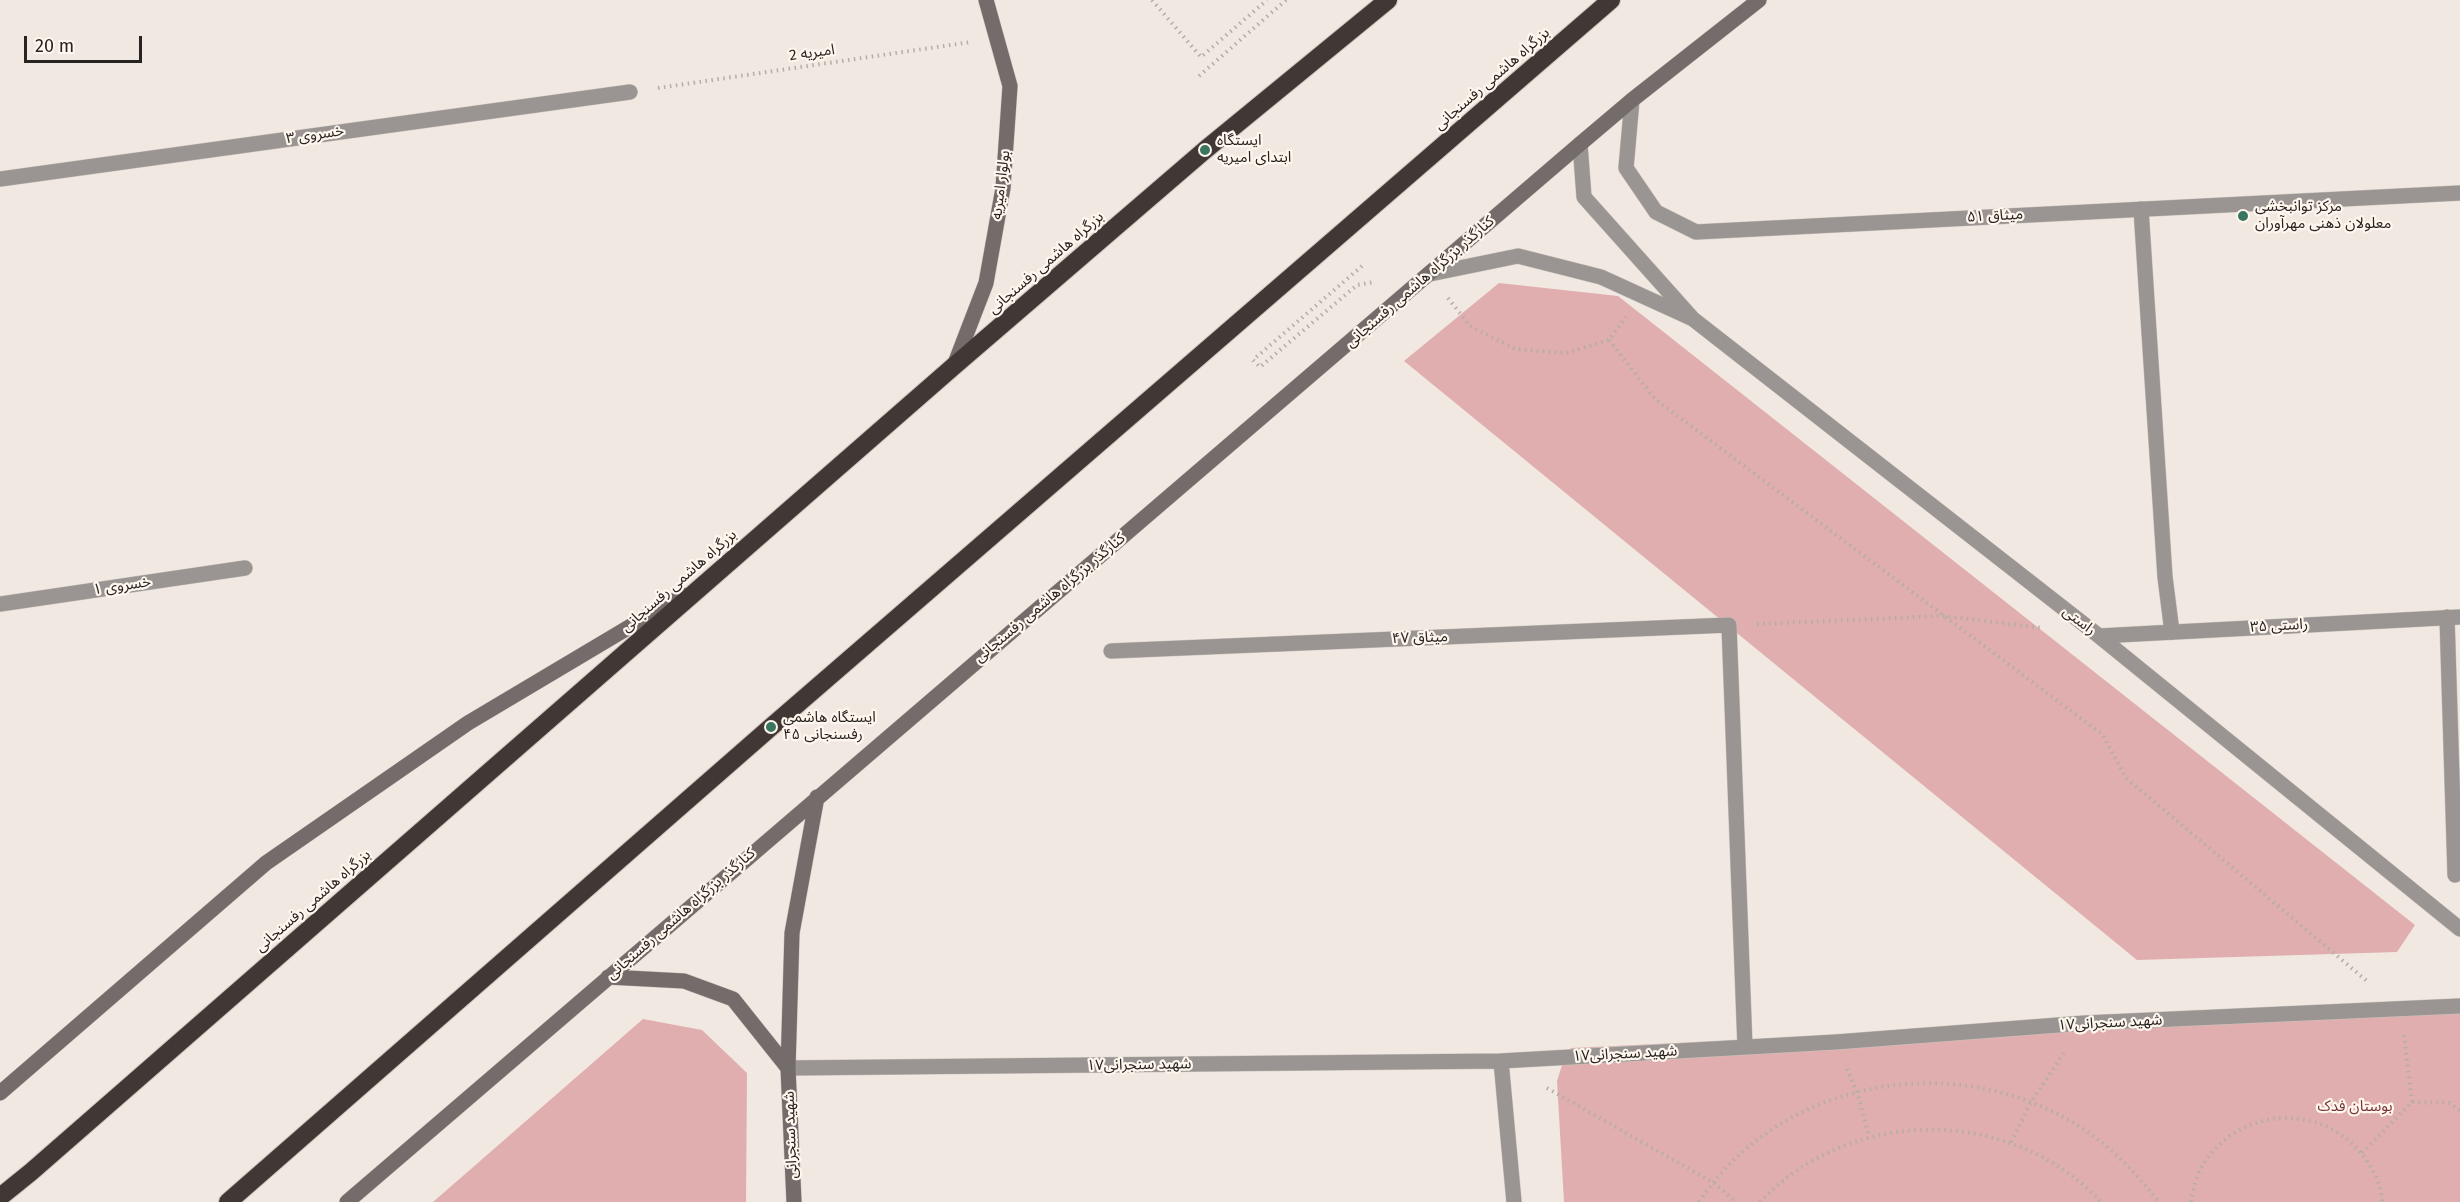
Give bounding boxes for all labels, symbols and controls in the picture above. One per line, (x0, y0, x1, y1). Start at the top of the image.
scale bar (27, 24, 146, 62)
street label: بزرگراه هاشمی رفسنجانی (1431, 24, 1553, 134)
text: 20 m (35, 35, 74, 57)
street label: امیریه 2 (788, 41, 836, 65)
street label: خسروی ۳ (285, 122, 345, 148)
place label: ایستگاه ابتدای امیریه (1217, 132, 1291, 167)
marker: ایستگاه ابتدای امیریه (1198, 143, 1212, 157)
street label: بولوار امیریه (988, 149, 1014, 221)
place label: مرکز توانبخشی معلولان ذهنی مهرآوران (2255, 198, 2391, 233)
street label: میثاق ۵۱ (1966, 206, 2024, 226)
street label: بزرگراه هاشمی رفسنجانی (985, 208, 1107, 318)
marker: مرکز توانبخشی معلولان ذهنی مهرآوران (2236, 209, 2250, 223)
street label: کنارگذر بزرگراه هاشمی رفسنجانی (1342, 212, 1498, 352)
street label: بزرگراه هاشمی رفسنجانی (618, 526, 740, 636)
street label: کنارگذر بزرگراه هاشمی رفسنجانی (971, 530, 1129, 666)
street label: خسروی ۱ (92, 573, 152, 599)
street label: راستی (2059, 602, 2099, 640)
street label: راستی ۳۵ (2249, 615, 2309, 637)
street label: میثاق ۴۷ (1392, 628, 1448, 648)
place label: ایستگاه هاشمی رفسنجانی ۴۵ (783, 709, 876, 744)
marker: ایستگاه هاشمی رفسنجانی ۴۵ (764, 720, 778, 734)
street label: کنارگذر بزرگراه هاشمی رفسنجانی (603, 844, 759, 984)
street label: بزرگراه هاشمی رفسنجانی (252, 846, 374, 956)
street label: شهید سنجرانی۱۷ (2057, 1011, 2163, 1035)
street label: شهید سنجرانی۱۷ (1572, 1042, 1678, 1066)
street label: شهید سنجرانی۱۷ (1086, 1055, 1192, 1075)
street label: شهید سنجرانی (780, 1091, 802, 1179)
park label: بوستان فدک (2318, 1098, 2392, 1116)

